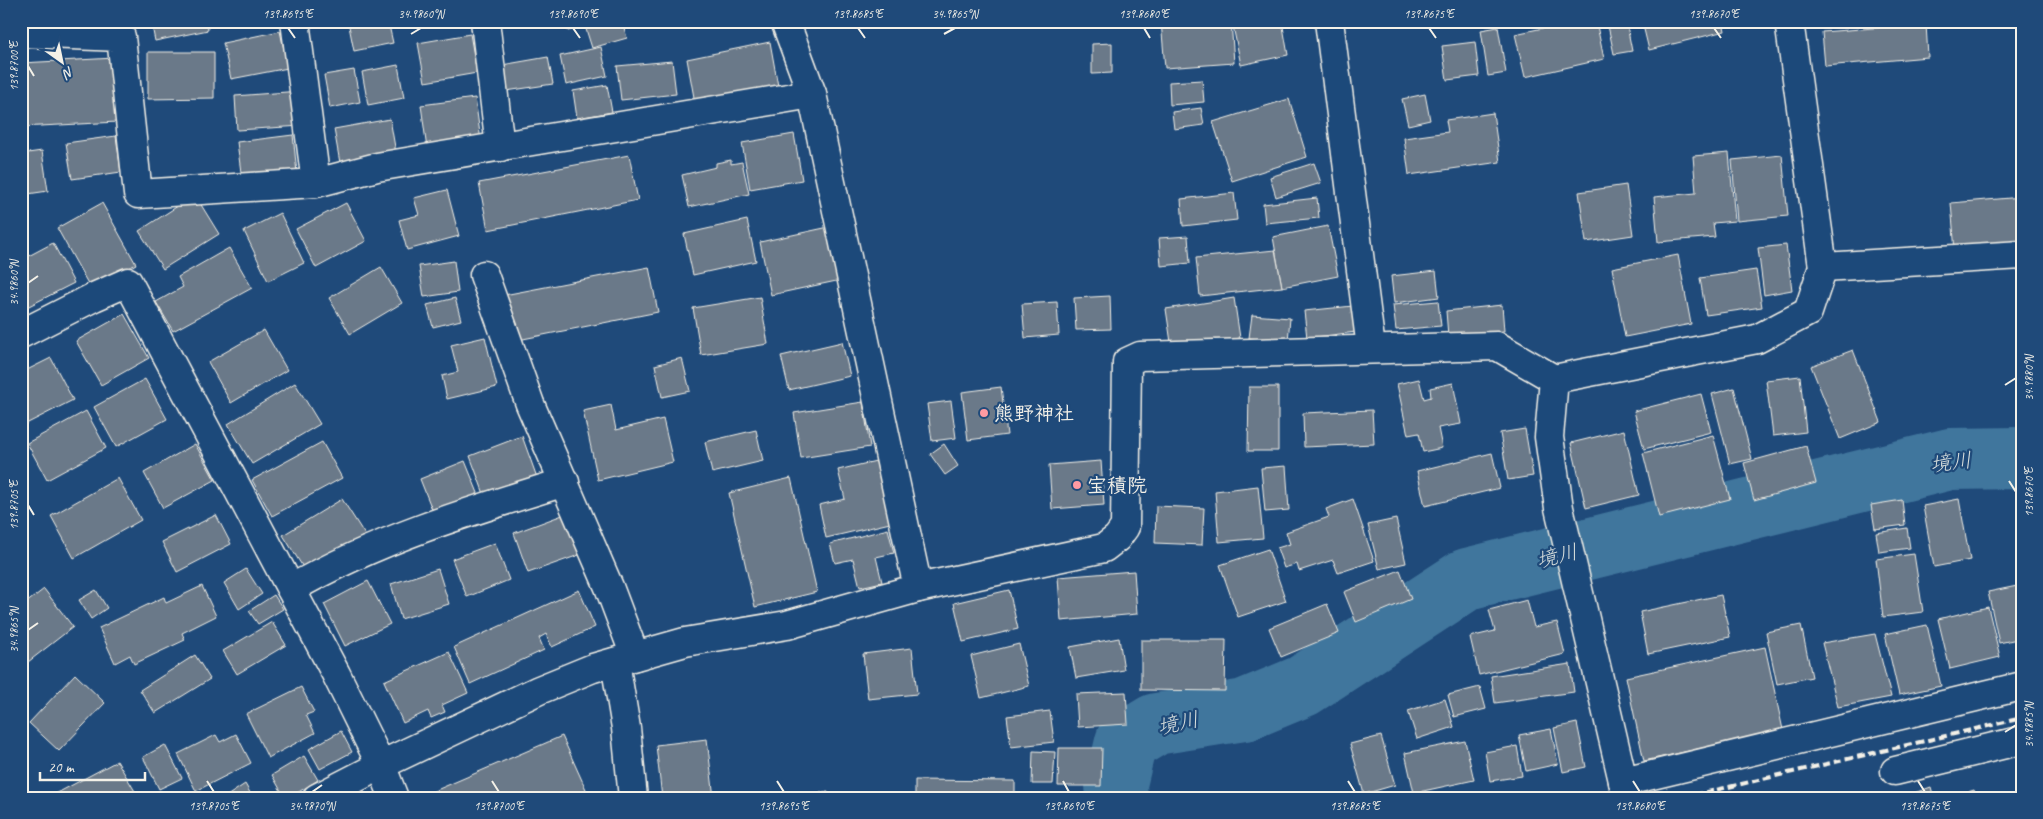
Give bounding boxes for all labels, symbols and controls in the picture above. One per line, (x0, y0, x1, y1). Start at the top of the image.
text: 139.8695°E (263, 6, 315, 22)
text: 34.9860°N (398, 6, 445, 22)
text: 139.8690°E (548, 6, 600, 22)
text: 139.8685°E (833, 6, 885, 22)
text: 34.9865°N (932, 6, 979, 22)
text: 139.8680°E (1119, 6, 1171, 22)
text: 139.8675°E (1404, 6, 1456, 22)
text: 139.8670°E (1689, 6, 1741, 22)
north arrow (38, 38, 88, 88)
text: 139.8700°E (6, 39, 22, 91)
text: N (59, 63, 77, 83)
text: 34.9860°N (6, 259, 22, 306)
text: 34.9880°N (2021, 354, 2037, 401)
place label: 熊野神社 (994, 401, 1074, 426)
marker: 熊野神社 (978, 407, 990, 419)
water label: 境川 (1929, 447, 1973, 477)
text: 139.8670°E (2021, 465, 2037, 517)
place label: 宝積院 (1087, 473, 1147, 498)
text: 139.8705°E (6, 478, 22, 530)
marker: 宝積院 (1071, 479, 1083, 491)
water label: 境川 (1533, 538, 1581, 574)
text: 34.9865°N (6, 606, 22, 653)
text: 34.9885°N (2021, 701, 2037, 748)
water label: 境川 (1155, 706, 1201, 740)
scale bar (40, 749, 145, 781)
text: 20 m (48, 758, 75, 777)
text: 139.8705°E (189, 798, 241, 814)
text: 34.9870°N (289, 798, 336, 814)
text: 139.8700°E (474, 798, 526, 814)
text: 139.8695°E (759, 798, 811, 814)
text: 139.8690°E (1044, 798, 1096, 814)
text: 139.8685°E (1330, 798, 1382, 814)
text: 139.8680°E (1615, 798, 1667, 814)
text: 139.8675°E (1900, 798, 1952, 814)

